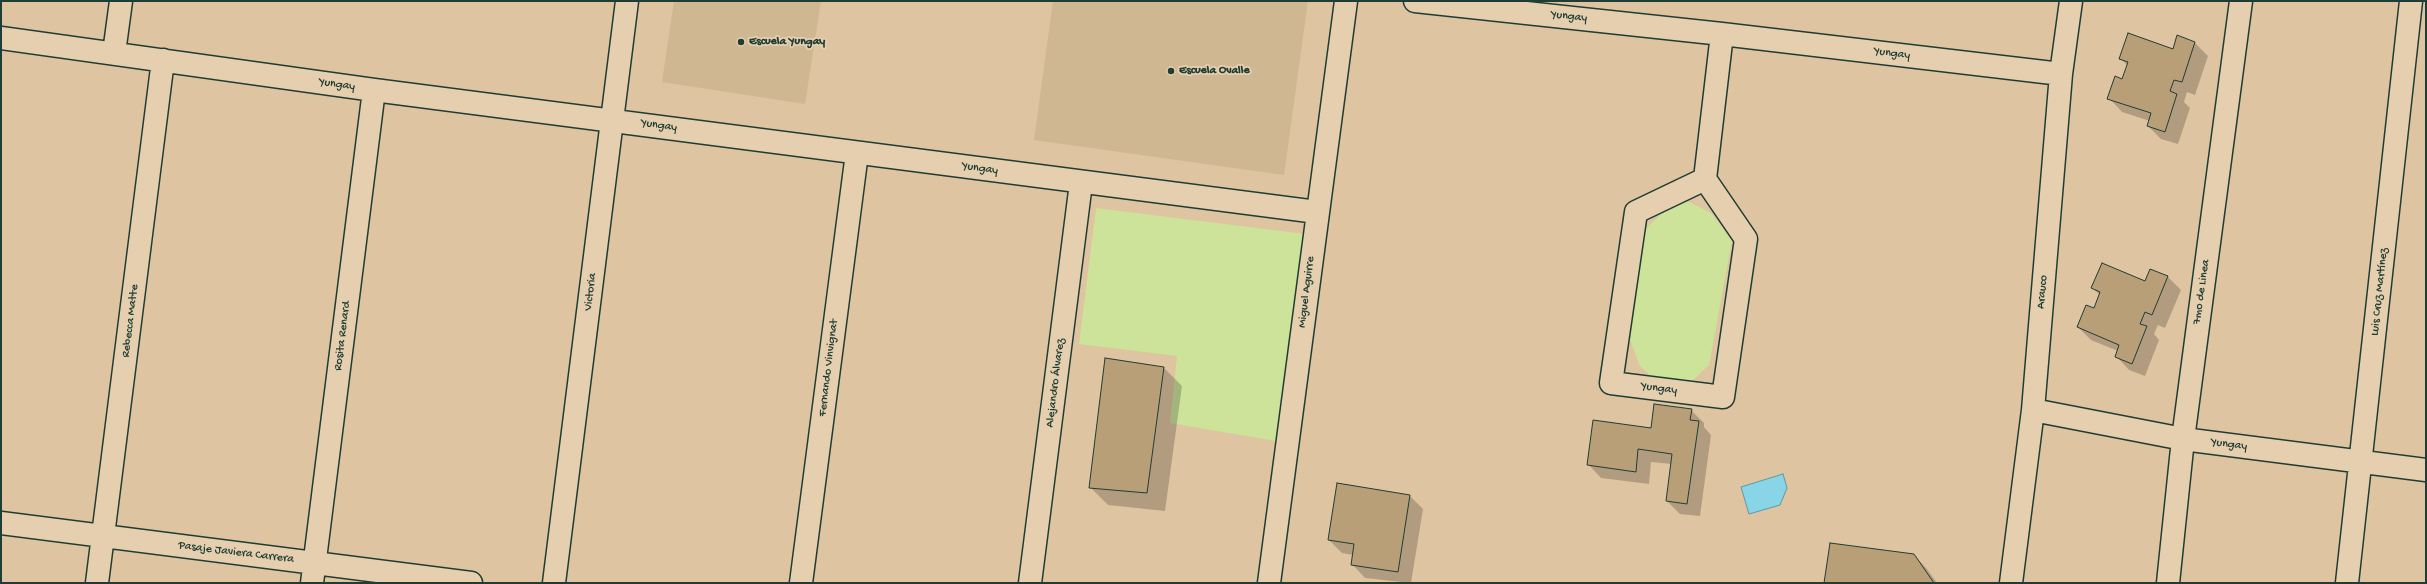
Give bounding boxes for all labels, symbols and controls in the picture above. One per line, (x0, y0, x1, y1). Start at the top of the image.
street label: Yungay (1550, 8, 1588, 26)
place label: Escuela Yungay (749, 35, 825, 49)
marker: Escuela Yungay (736, 37, 746, 47)
street label: Yungay (1873, 45, 1911, 63)
place label: Escuela Ovalle (1179, 64, 1250, 78)
marker: Escuela Ovalle (1166, 66, 1176, 76)
street label: Yungay (318, 75, 356, 95)
street label: Yungay (640, 116, 678, 136)
street label: Yungay (961, 159, 999, 179)
street label: Luis Cruz Martínez (2368, 247, 2392, 337)
street label: Miguel Aguirre (1295, 255, 1319, 329)
street label: 7mo de Linea (2190, 259, 2214, 325)
street label: Victoria (582, 272, 600, 312)
street label: Arauco (2034, 274, 2052, 310)
street label: Rebecca Matte (119, 284, 143, 358)
street label: Rosita Renard (332, 300, 354, 372)
street label: Fernando Vinvignat (816, 319, 842, 417)
street label: Alejandro Álvarez (1043, 338, 1069, 428)
street label: Yungay (1640, 380, 1678, 398)
street label: Yungay (2210, 436, 2248, 454)
street label: Pasaje Javiera Carrera (177, 539, 295, 567)

